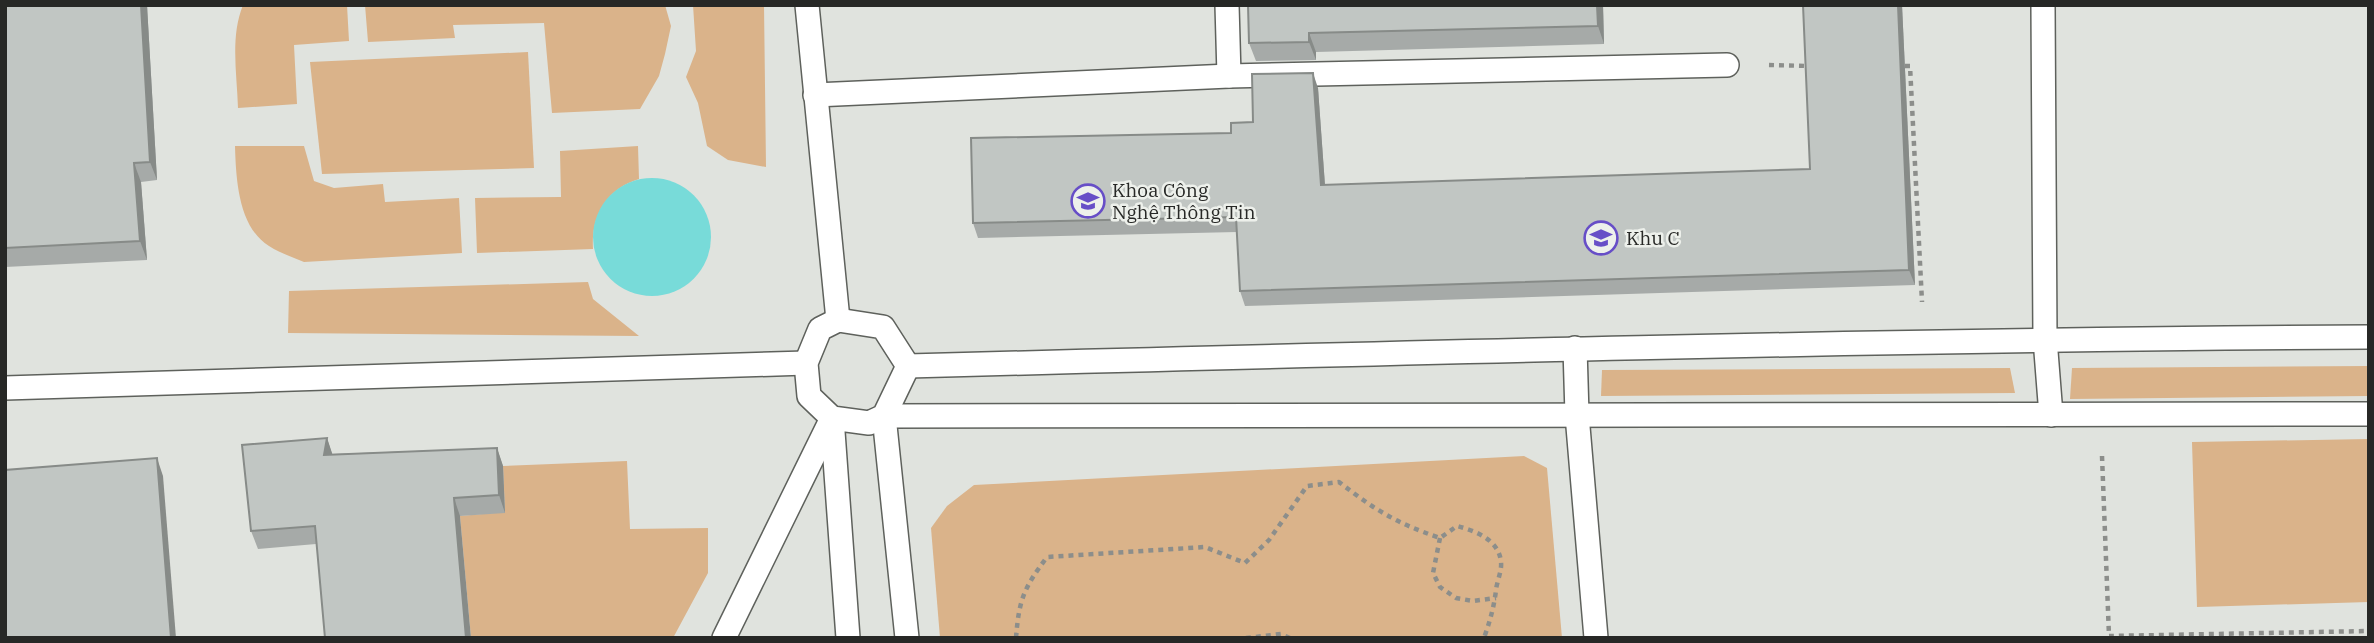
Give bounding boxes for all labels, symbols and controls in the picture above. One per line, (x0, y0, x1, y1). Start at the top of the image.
place label: Khoa Công Nghệ Thông Tin (1112, 178, 1256, 224)
school or university icon: Khoa Công Nghệ Thông Tin (1069, 182, 1107, 220)
school or university icon: Khu C (1582, 219, 1620, 257)
place label: Khu C (1626, 226, 1680, 250)

